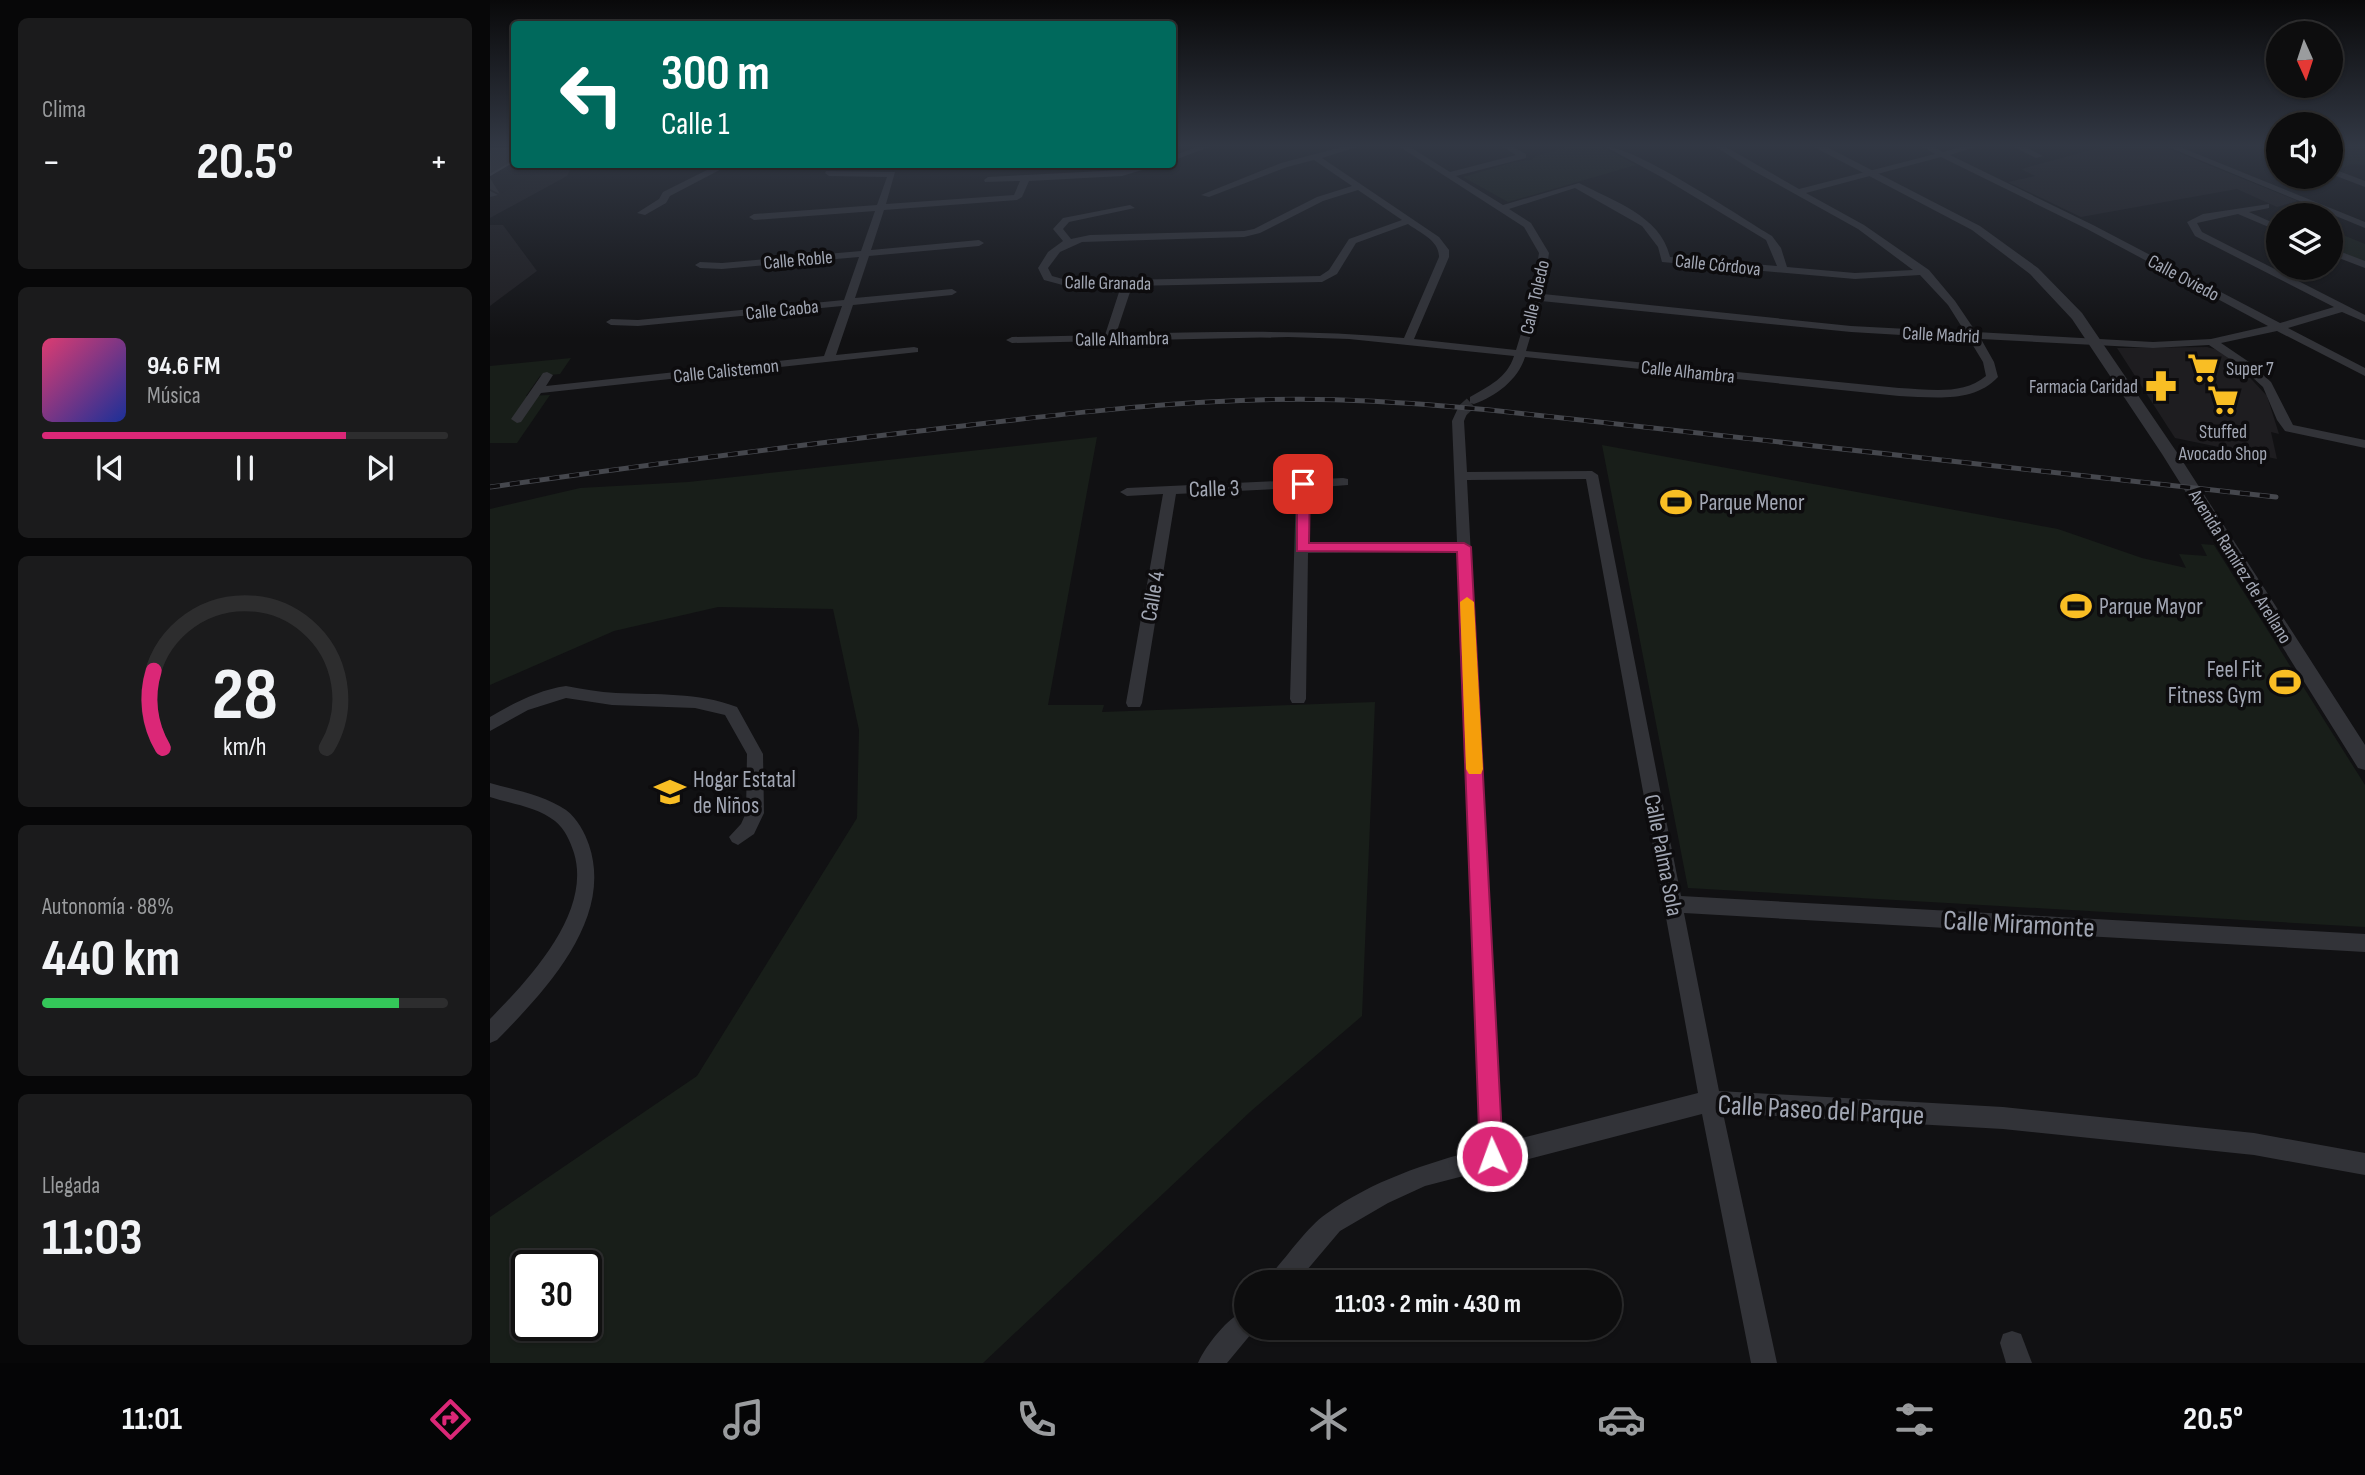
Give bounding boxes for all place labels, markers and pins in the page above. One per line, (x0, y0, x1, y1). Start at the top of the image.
supermarket icon: Super 7 (2186, 351, 2220, 385)
place label: Super 7 (2226, 358, 2274, 381)
pharmacy icon: Farmacia Caridad (2144, 369, 2178, 403)
place label: Farmacia Caridad (2029, 376, 2138, 399)
supermarket icon: Stuffed Avocado Shop (2206, 383, 2240, 417)
place label: Stuffed Avocado Shop (2178, 421, 2267, 466)
pin (1273, 454, 1333, 514)
sports icon: Parque Menor (1659, 485, 1693, 519)
place label: Parque Menor (1699, 489, 1805, 517)
sports icon: Parque Mayor (2059, 589, 2093, 623)
place label: Parque Mayor (2099, 593, 2203, 621)
place label: Feel Fit Fitness Gym (2168, 656, 2262, 710)
sports icon: Feel Fit Fitness Gym (2268, 665, 2302, 699)
place label: Hogar Estatal de Niños (693, 766, 796, 820)
school or university icon: Hogar Estatal de Niños (653, 775, 687, 809)

